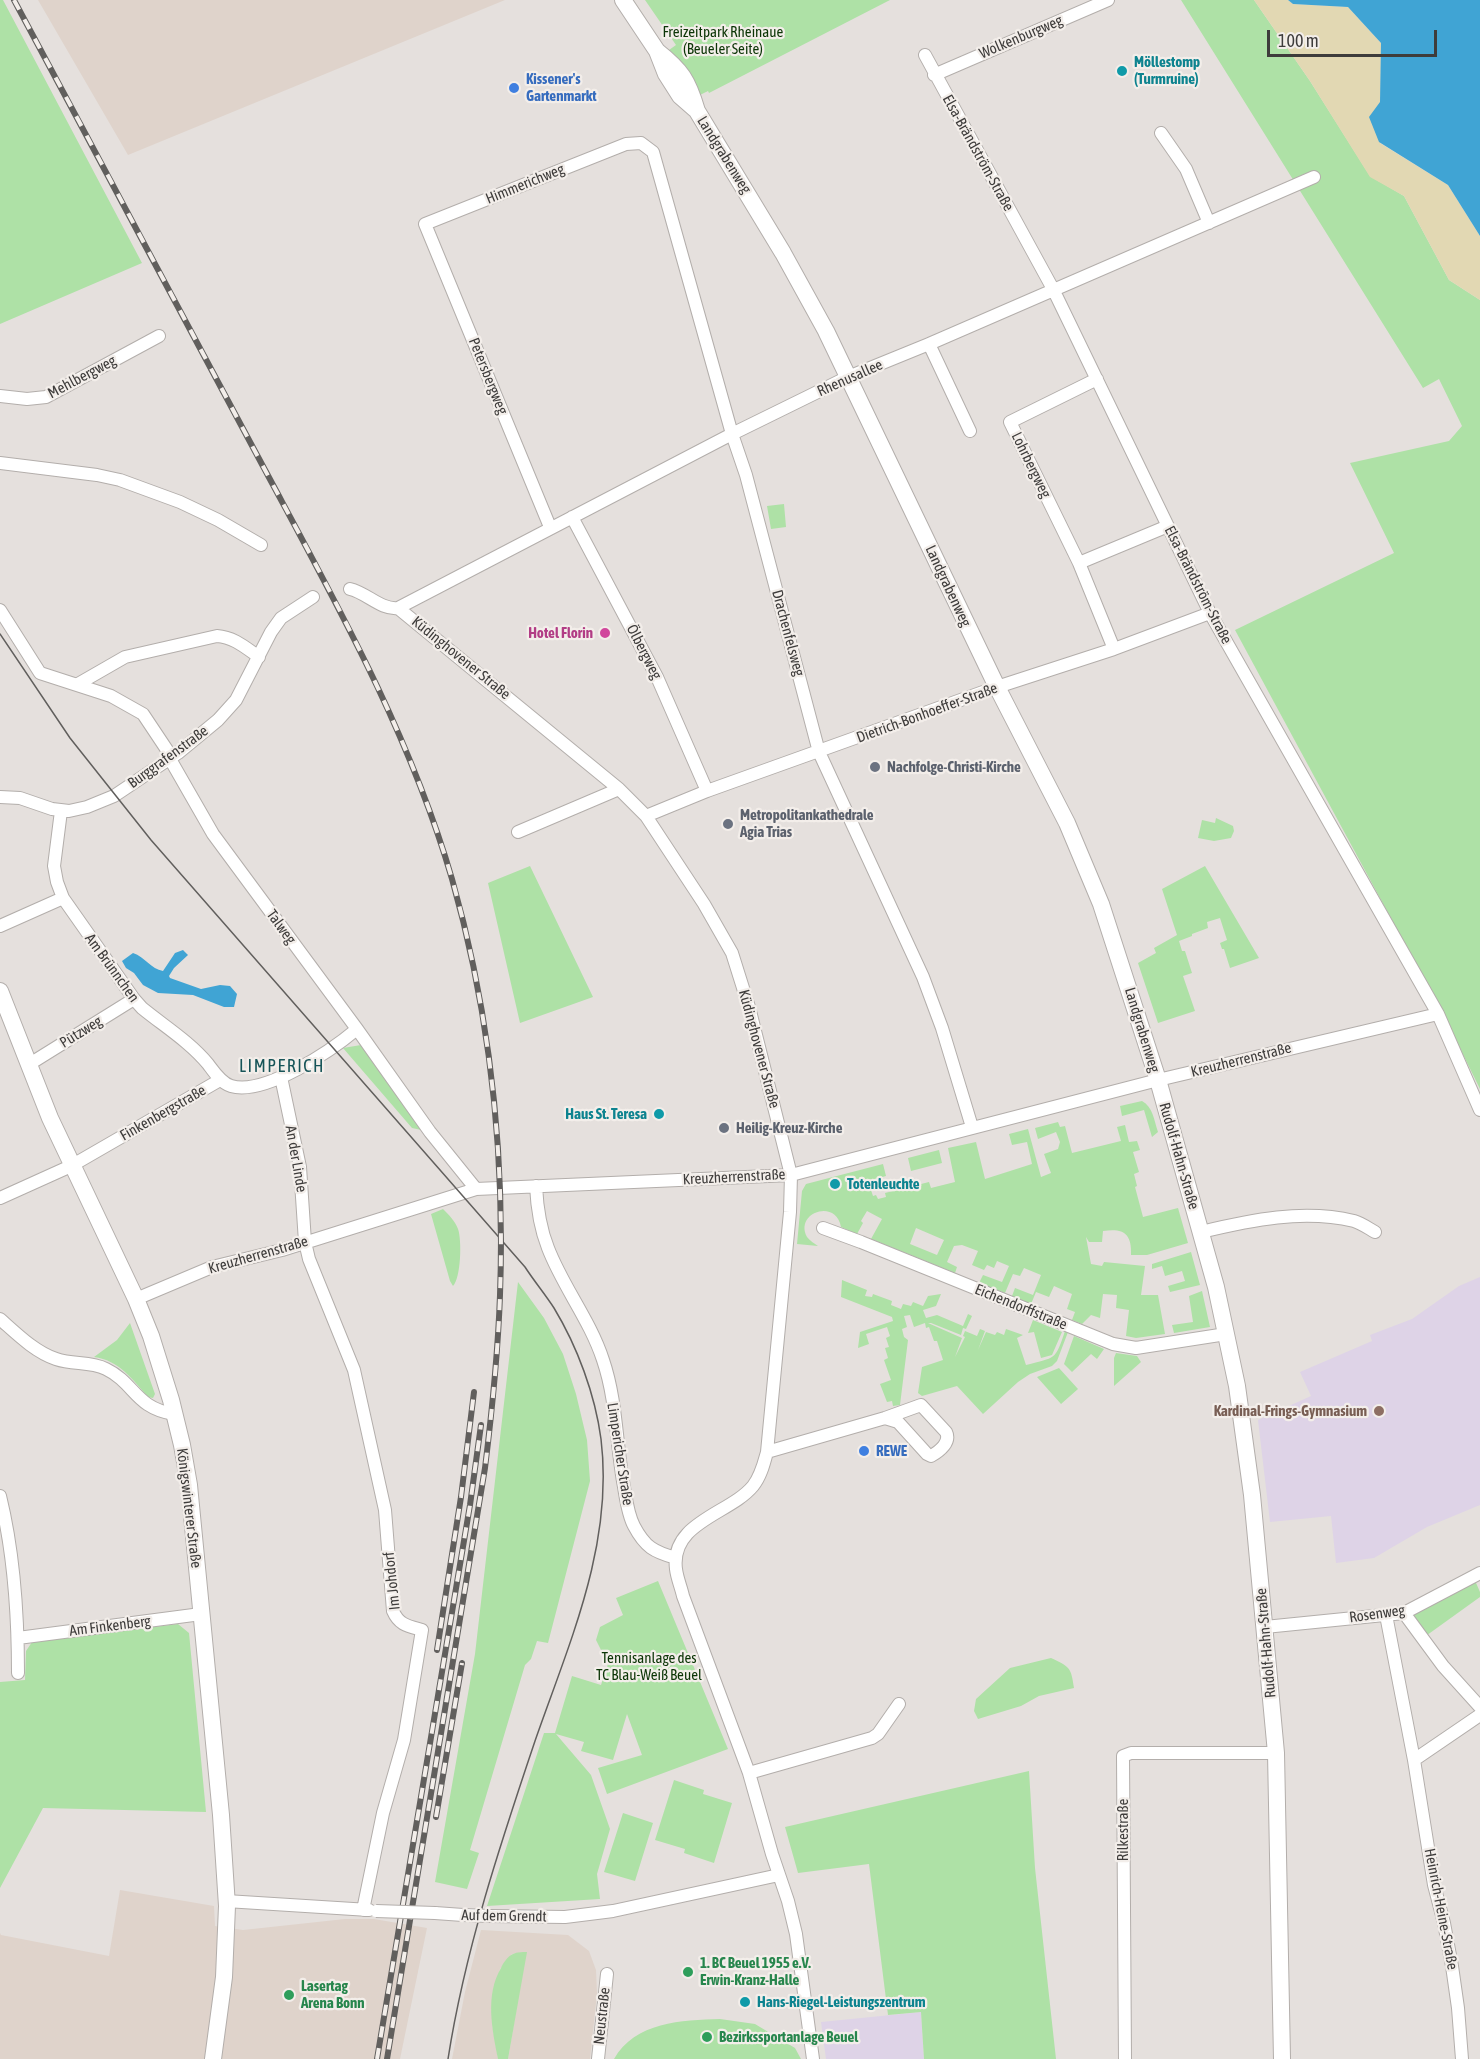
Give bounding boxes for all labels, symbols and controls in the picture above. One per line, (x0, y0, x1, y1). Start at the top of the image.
street label: Wolkenburgweg (977, 11, 1065, 63)
scale bar (1270, 18, 1440, 56)
park label: Freizeitpark Rheinaue (Beueler Seite) (663, 23, 783, 58)
text: 100 m (1278, 30, 1319, 51)
place label: Möllestomp (Turmruine) (1134, 53, 1200, 88)
marker: Möllestomp (Turmruine) (1115, 64, 1129, 78)
place label: Kissener's Gartenmarkt (526, 70, 597, 105)
marker: Kissener's Gartenmarkt (507, 81, 521, 95)
street label: Elsa-Brändström-Straße (939, 92, 1017, 214)
street label: Landgrabenweg (693, 113, 755, 197)
street label: Himmerichweg (483, 160, 567, 208)
street label: Petersbergweg (464, 335, 512, 417)
street label: Mehlbergweg (45, 352, 119, 402)
street label: Rhenusallee (814, 356, 886, 400)
street label: Lohrbergweg (1007, 429, 1055, 501)
street label: Elsa-Brändström-Straße (1160, 523, 1236, 647)
street label: Landgrabenweg (921, 542, 975, 630)
street label: Drachenfelsweg (768, 588, 808, 678)
street label: Küdinghovener Straße (408, 613, 514, 703)
street label: Ölbergweg (623, 622, 665, 682)
place label: Hotel Florin (528, 624, 593, 642)
marker: Hotel Florin (598, 626, 612, 640)
street label: Dietrich-Bonhoeffer-Straße (854, 679, 1000, 747)
street label: Burggrafenstraße (124, 722, 212, 792)
place label: Nachfolge-Christi-Kirche (887, 758, 1021, 776)
marker: Nachfolge-Christi-Kirche (868, 760, 882, 774)
place label: Metropolitankathedrale Agia Trias (740, 806, 874, 841)
marker: Metropolitankathedrale Agia Trias (721, 817, 735, 831)
street label: Talweg (262, 906, 300, 948)
street label: Am Brünnchen (81, 930, 143, 1006)
street label: Landgrabenweg (1121, 985, 1163, 1075)
street label: Küdinghovener Straße (735, 988, 783, 1110)
street label: Pützweg (57, 1012, 105, 1052)
street label: Kreuzherrenstraße (1189, 1039, 1293, 1081)
district label: LIMPERICH (239, 1055, 325, 1077)
street label: Finkenbergstraße (117, 1081, 209, 1145)
street label: Rudolf-Hahn-Straße (1155, 1100, 1203, 1212)
place label: Haus St. Teresa (565, 1105, 647, 1123)
marker: Haus St. Teresa (652, 1107, 666, 1121)
place label: Heilig-Kreuz-Kirche (736, 1119, 842, 1137)
marker: Heilig-Kreuz-Kirche (717, 1121, 731, 1135)
street label: An der Linde (281, 1124, 311, 1194)
street label: Kreuzherrenstraße (682, 1165, 786, 1189)
place label: Totenleuchte (847, 1175, 920, 1193)
marker: Totenleuchte (828, 1177, 842, 1191)
street label: Kreuzherrenstraße (206, 1232, 310, 1278)
street label: Eichendorffstraße (972, 1280, 1070, 1334)
street label: Limpericher Straße (603, 1401, 637, 1507)
place label: Kardinal-Frings-Gymnasium (1214, 1402, 1367, 1420)
marker: Kardinal-Frings-Gymnasium (1372, 1404, 1386, 1418)
place label: REWE (876, 1442, 907, 1460)
marker: REWE (857, 1444, 871, 1458)
street label: Königswinterer Straße (173, 1447, 205, 1569)
street label: Im Johdorf (380, 1551, 404, 1611)
street label: Rudolf-Hahn-Straße (1252, 1587, 1280, 1699)
street label: Rosenweg (1348, 1601, 1406, 1627)
street label: Am Finkenberg (68, 1612, 152, 1640)
park label: Tennisanlage des TC Blau-Weiß Beuel (596, 1649, 702, 1684)
street label: Rilkestraße (1114, 1799, 1132, 1861)
street label: Heinrich-Heine-Straße (1420, 1847, 1462, 1971)
street label: Auf dem Grendt (461, 1906, 547, 1926)
place label: 1. BC Beuel 1955 e.V. Erwin-Kranz-Halle (700, 1954, 811, 1989)
marker: 1. BC Beuel 1955 e.V. Erwin-Kranz-Halle (681, 1965, 695, 1979)
place label: Lasertag Arena Bonn (301, 1977, 365, 2012)
street label: Neustraße (590, 1986, 614, 2046)
marker: Lasertag Arena Bonn (282, 1988, 296, 2002)
place label: Hans-Riegel-Leistungszentrum (757, 1993, 926, 2011)
marker: Hans-Riegel-Leistungszentrum (738, 1995, 752, 2009)
place label: Bezirkssportanlage Beuel (719, 2028, 858, 2046)
marker: Bezirkssportanlage Beuel (700, 2030, 714, 2044)

